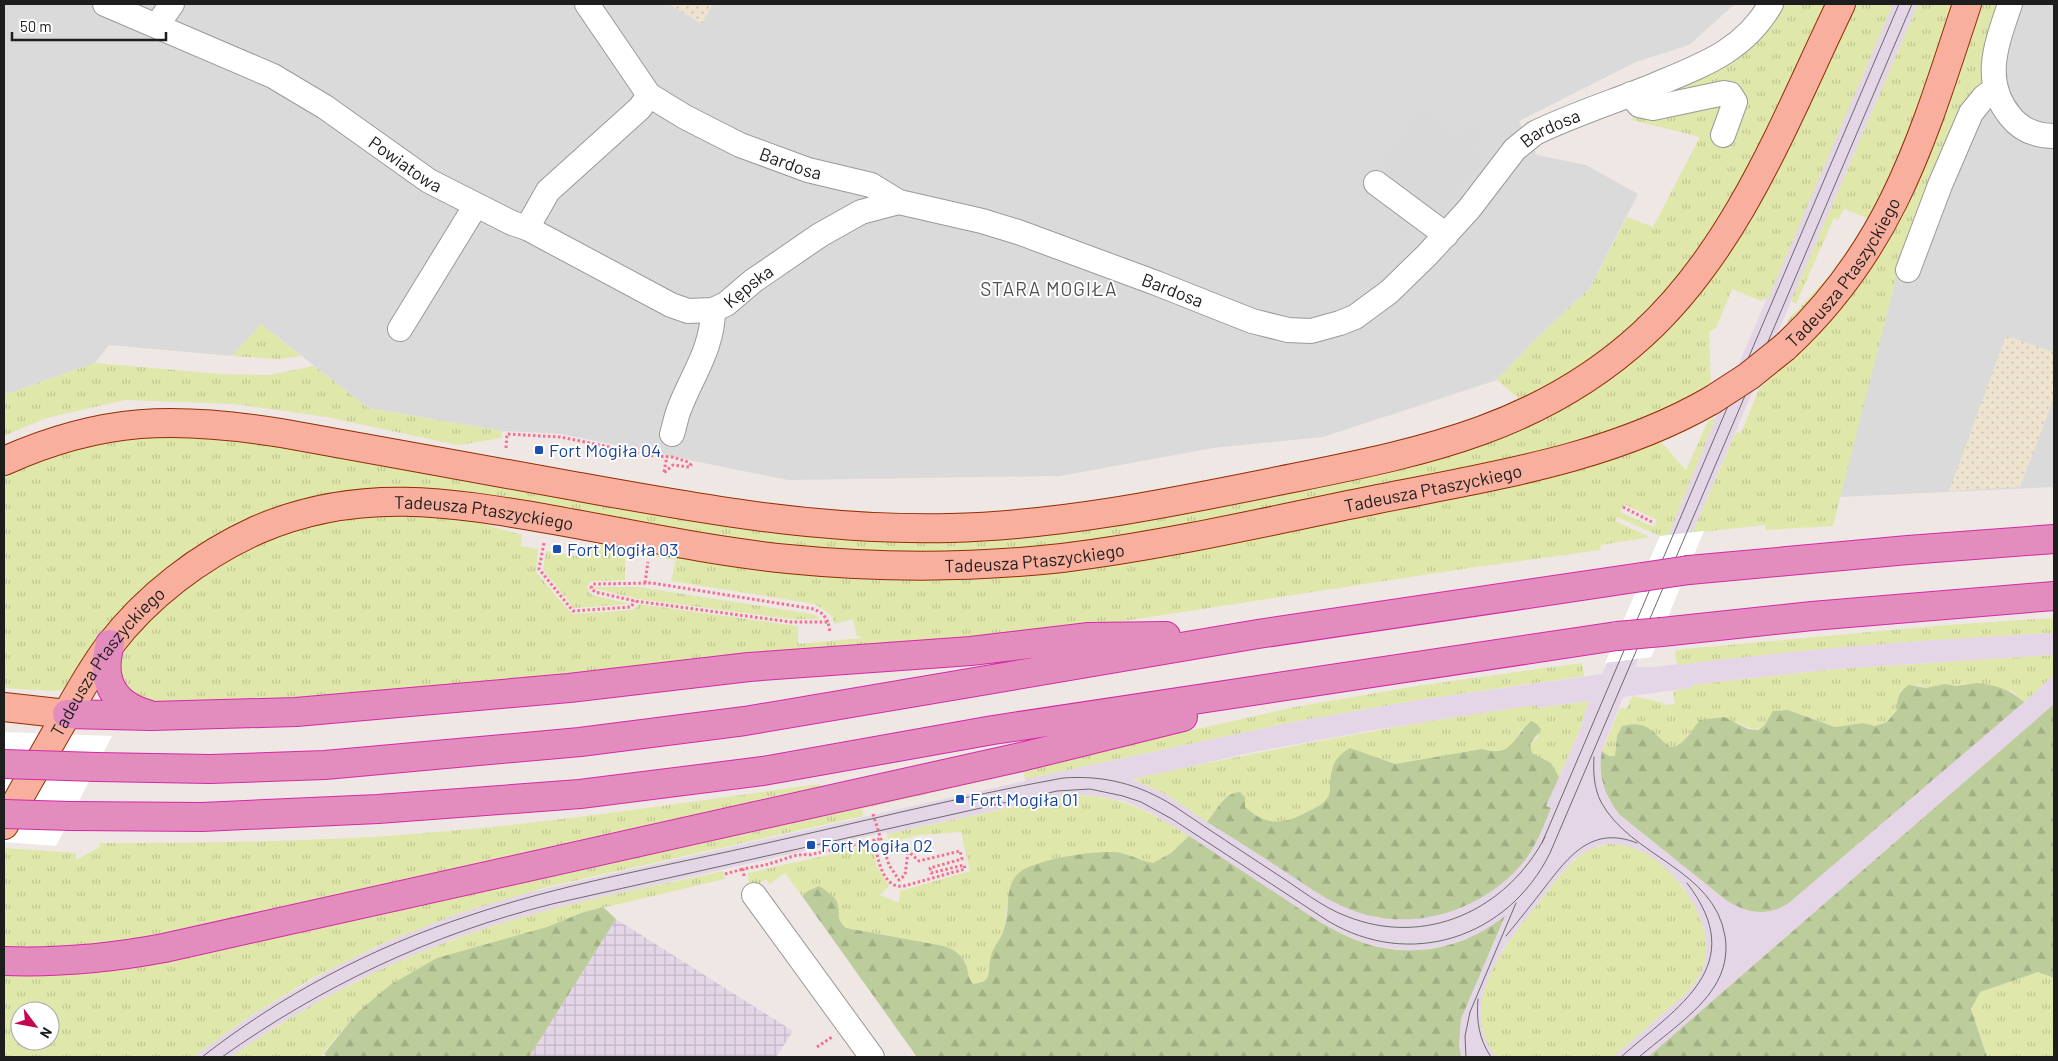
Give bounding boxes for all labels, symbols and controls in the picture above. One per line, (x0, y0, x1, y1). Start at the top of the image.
scale bar (12, 10, 166, 42)
text: 50 m (20, 17, 52, 35)
street label: Bardosa (1515, 104, 1583, 152)
street label: Powiatowa (365, 131, 446, 197)
street label: Bardosa (757, 142, 824, 184)
street label: Tadeusza Ptaszyckiego (1781, 194, 1904, 352)
street label: Kępska (719, 260, 777, 312)
street label: Bardosa (1139, 268, 1207, 312)
district label: STARA MOGIŁA (980, 277, 1118, 300)
place label: Fort Mogiła 04 (549, 439, 661, 461)
marker: Fort Mogiła 04 (533, 444, 545, 456)
street label: Tadeusza Ptaszyckiego (1342, 459, 1524, 517)
street label: Tadeusza Ptaszyckiego (394, 491, 576, 534)
place label: Fort Mogiła 03 (567, 538, 679, 560)
street label: Tadeusza Ptaszyckiego (944, 538, 1126, 576)
marker: Fort Mogiła 03 (551, 543, 563, 555)
street label: Tadeusza Ptaszyckiego (45, 582, 169, 740)
place label: Fort Mogiła 01 (970, 788, 1078, 810)
marker: Fort Mogiła 01 (954, 793, 966, 805)
place label: Fort Mogiła 02 (821, 834, 933, 856)
marker: Fort Mogiła 02 (805, 839, 817, 851)
north arrow (10, 1001, 60, 1051)
text: N (37, 1025, 56, 1042)

